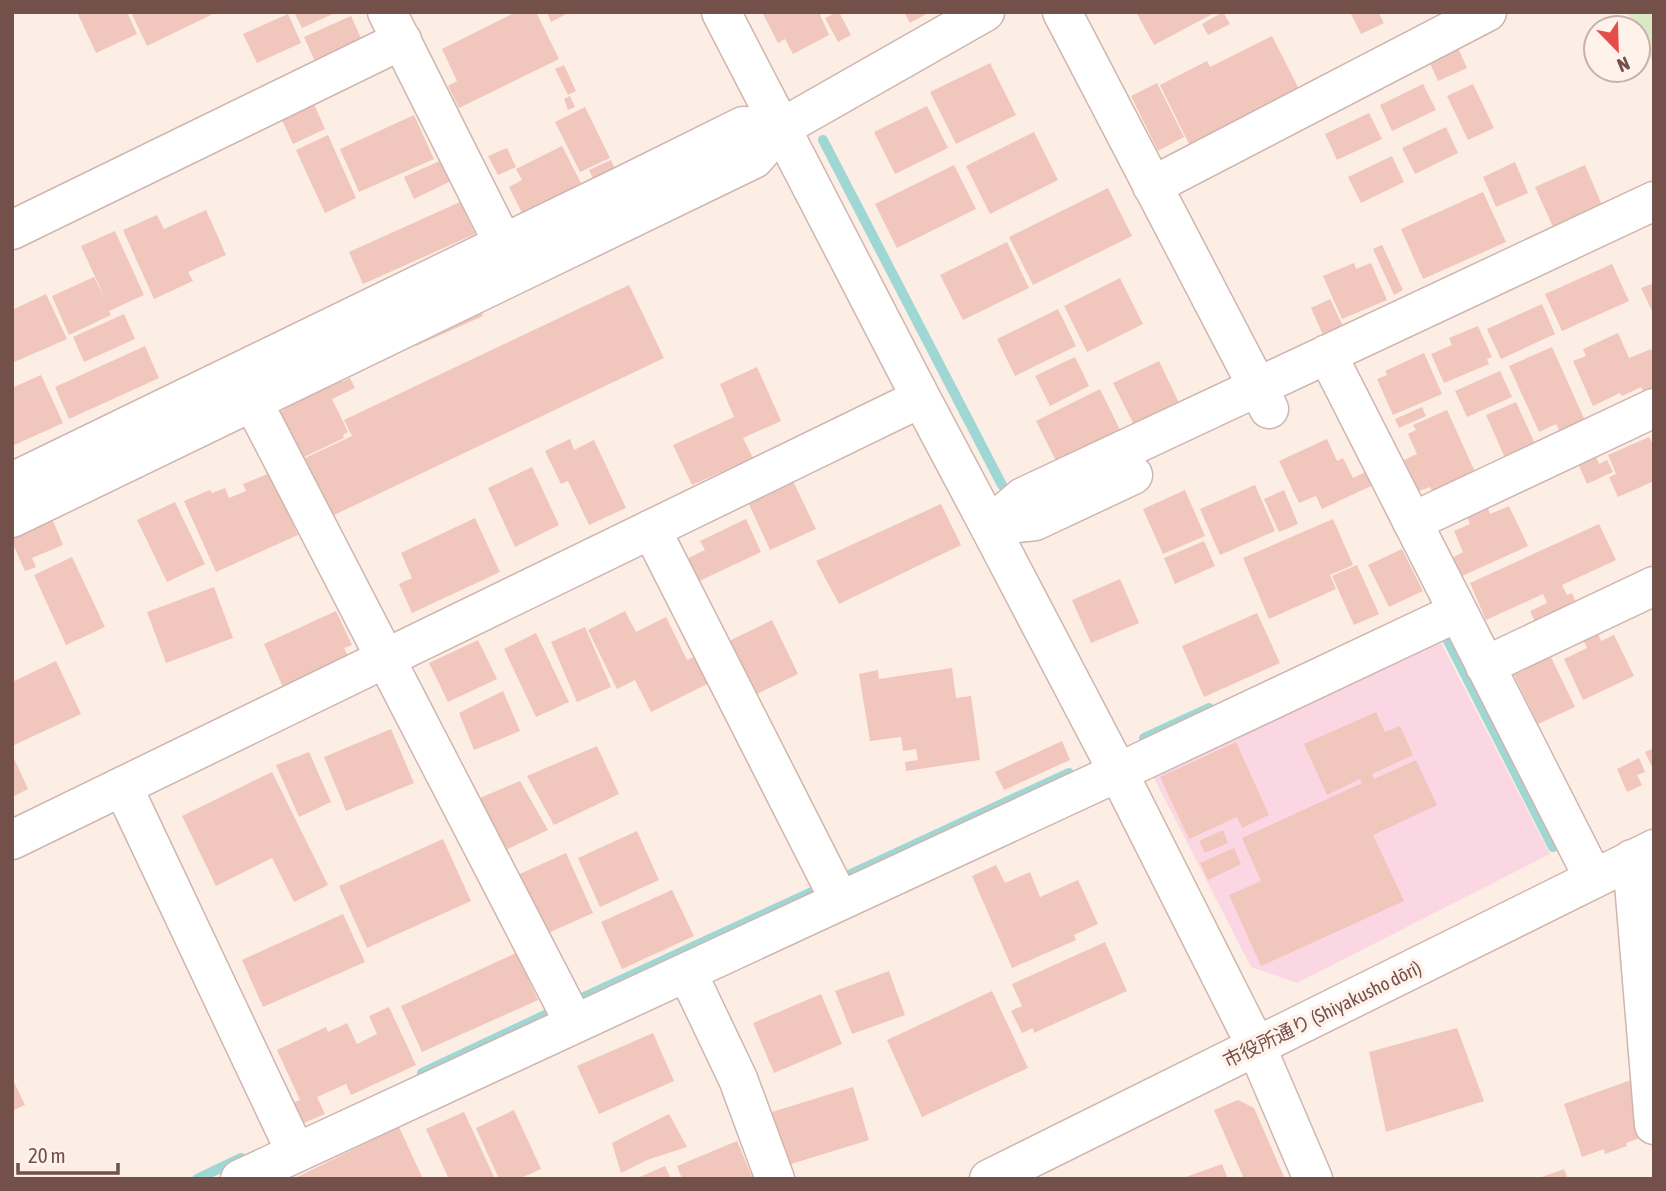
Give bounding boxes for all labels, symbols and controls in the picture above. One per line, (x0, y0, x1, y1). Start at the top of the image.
north arrow (1582, 14, 1652, 84)
text: N (1614, 52, 1633, 77)
street label: 市役所通り (Shiyakusho dōri) (1219, 956, 1425, 1072)
scale bar (18, 1132, 117, 1176)
text: 20 m (28, 1143, 66, 1167)

